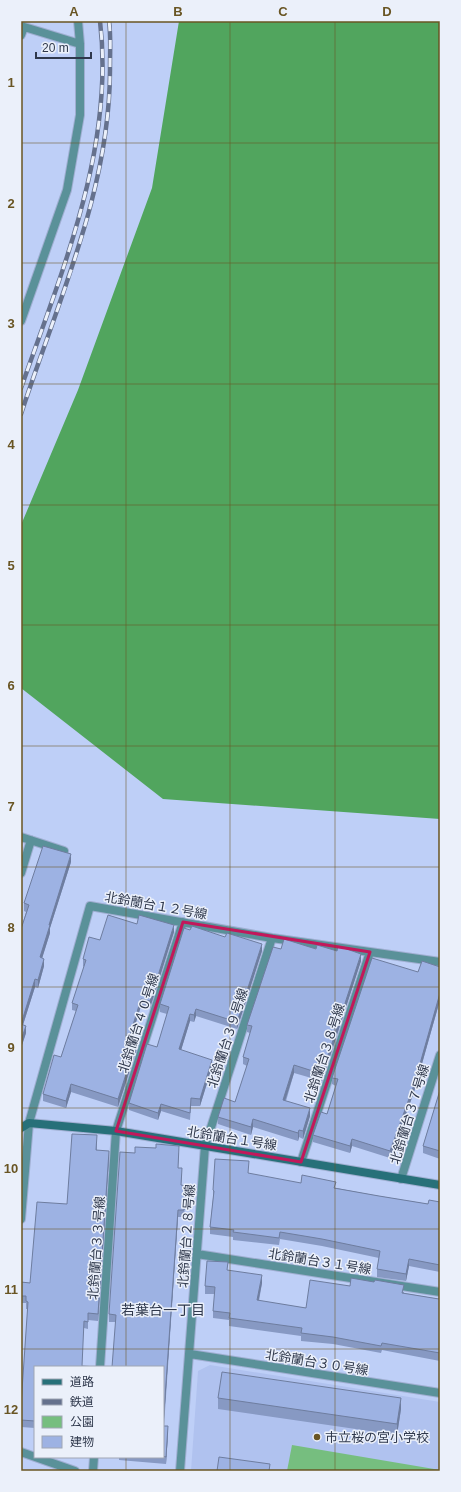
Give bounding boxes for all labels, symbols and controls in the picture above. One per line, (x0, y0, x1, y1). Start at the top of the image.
text: A (69, 4, 79, 19)
text: B (173, 4, 183, 19)
text: C (278, 4, 288, 19)
text: D (382, 4, 392, 19)
scale bar (36, 34, 91, 60)
text: 20 m (42, 41, 69, 55)
text: 1 (7, 75, 15, 90)
text: 2 (7, 196, 15, 211)
text: 3 (7, 316, 15, 331)
text: 4 (7, 437, 15, 452)
text: 5 (7, 558, 15, 573)
text: 6 (7, 678, 15, 693)
text: 7 (7, 799, 15, 814)
street label: 北鈴蘭台１２号線 (103, 889, 208, 922)
text: 8 (7, 920, 15, 935)
street label: 北鈴蘭台４０号線 (115, 971, 162, 1075)
street label: 北鈴蘭台３９号線 (204, 986, 251, 1090)
street label: 北鈴蘭台３８号線 (301, 1001, 348, 1105)
text: 9 (7, 1040, 15, 1055)
street label: 北鈴蘭台３７号線 (387, 1062, 432, 1166)
street label: 北鈴蘭台１号線 (186, 1124, 278, 1153)
text: 10 (4, 1161, 18, 1176)
street label: 北鈴蘭台２８号線 (175, 1184, 198, 1288)
street label: 北鈴蘭台３３号線 (85, 1196, 108, 1300)
street label: 北鈴蘭台３１号線 (267, 1246, 372, 1277)
text: 11 (4, 1282, 18, 1297)
district label: 若葉台一丁目 (121, 1302, 205, 1318)
street label: 北鈴蘭台３０号線 (264, 1347, 369, 1378)
legend (34, 1366, 164, 1458)
text: 道路 (70, 1375, 94, 1389)
text: 鉄道 (70, 1395, 94, 1409)
text: 12 (4, 1402, 18, 1417)
text: 公園 (70, 1415, 94, 1429)
place label: 市立桜の宮小学校 (325, 1430, 429, 1445)
marker: 市立桜の宮小学校 (312, 1432, 322, 1442)
text: 建物 (70, 1435, 94, 1449)

